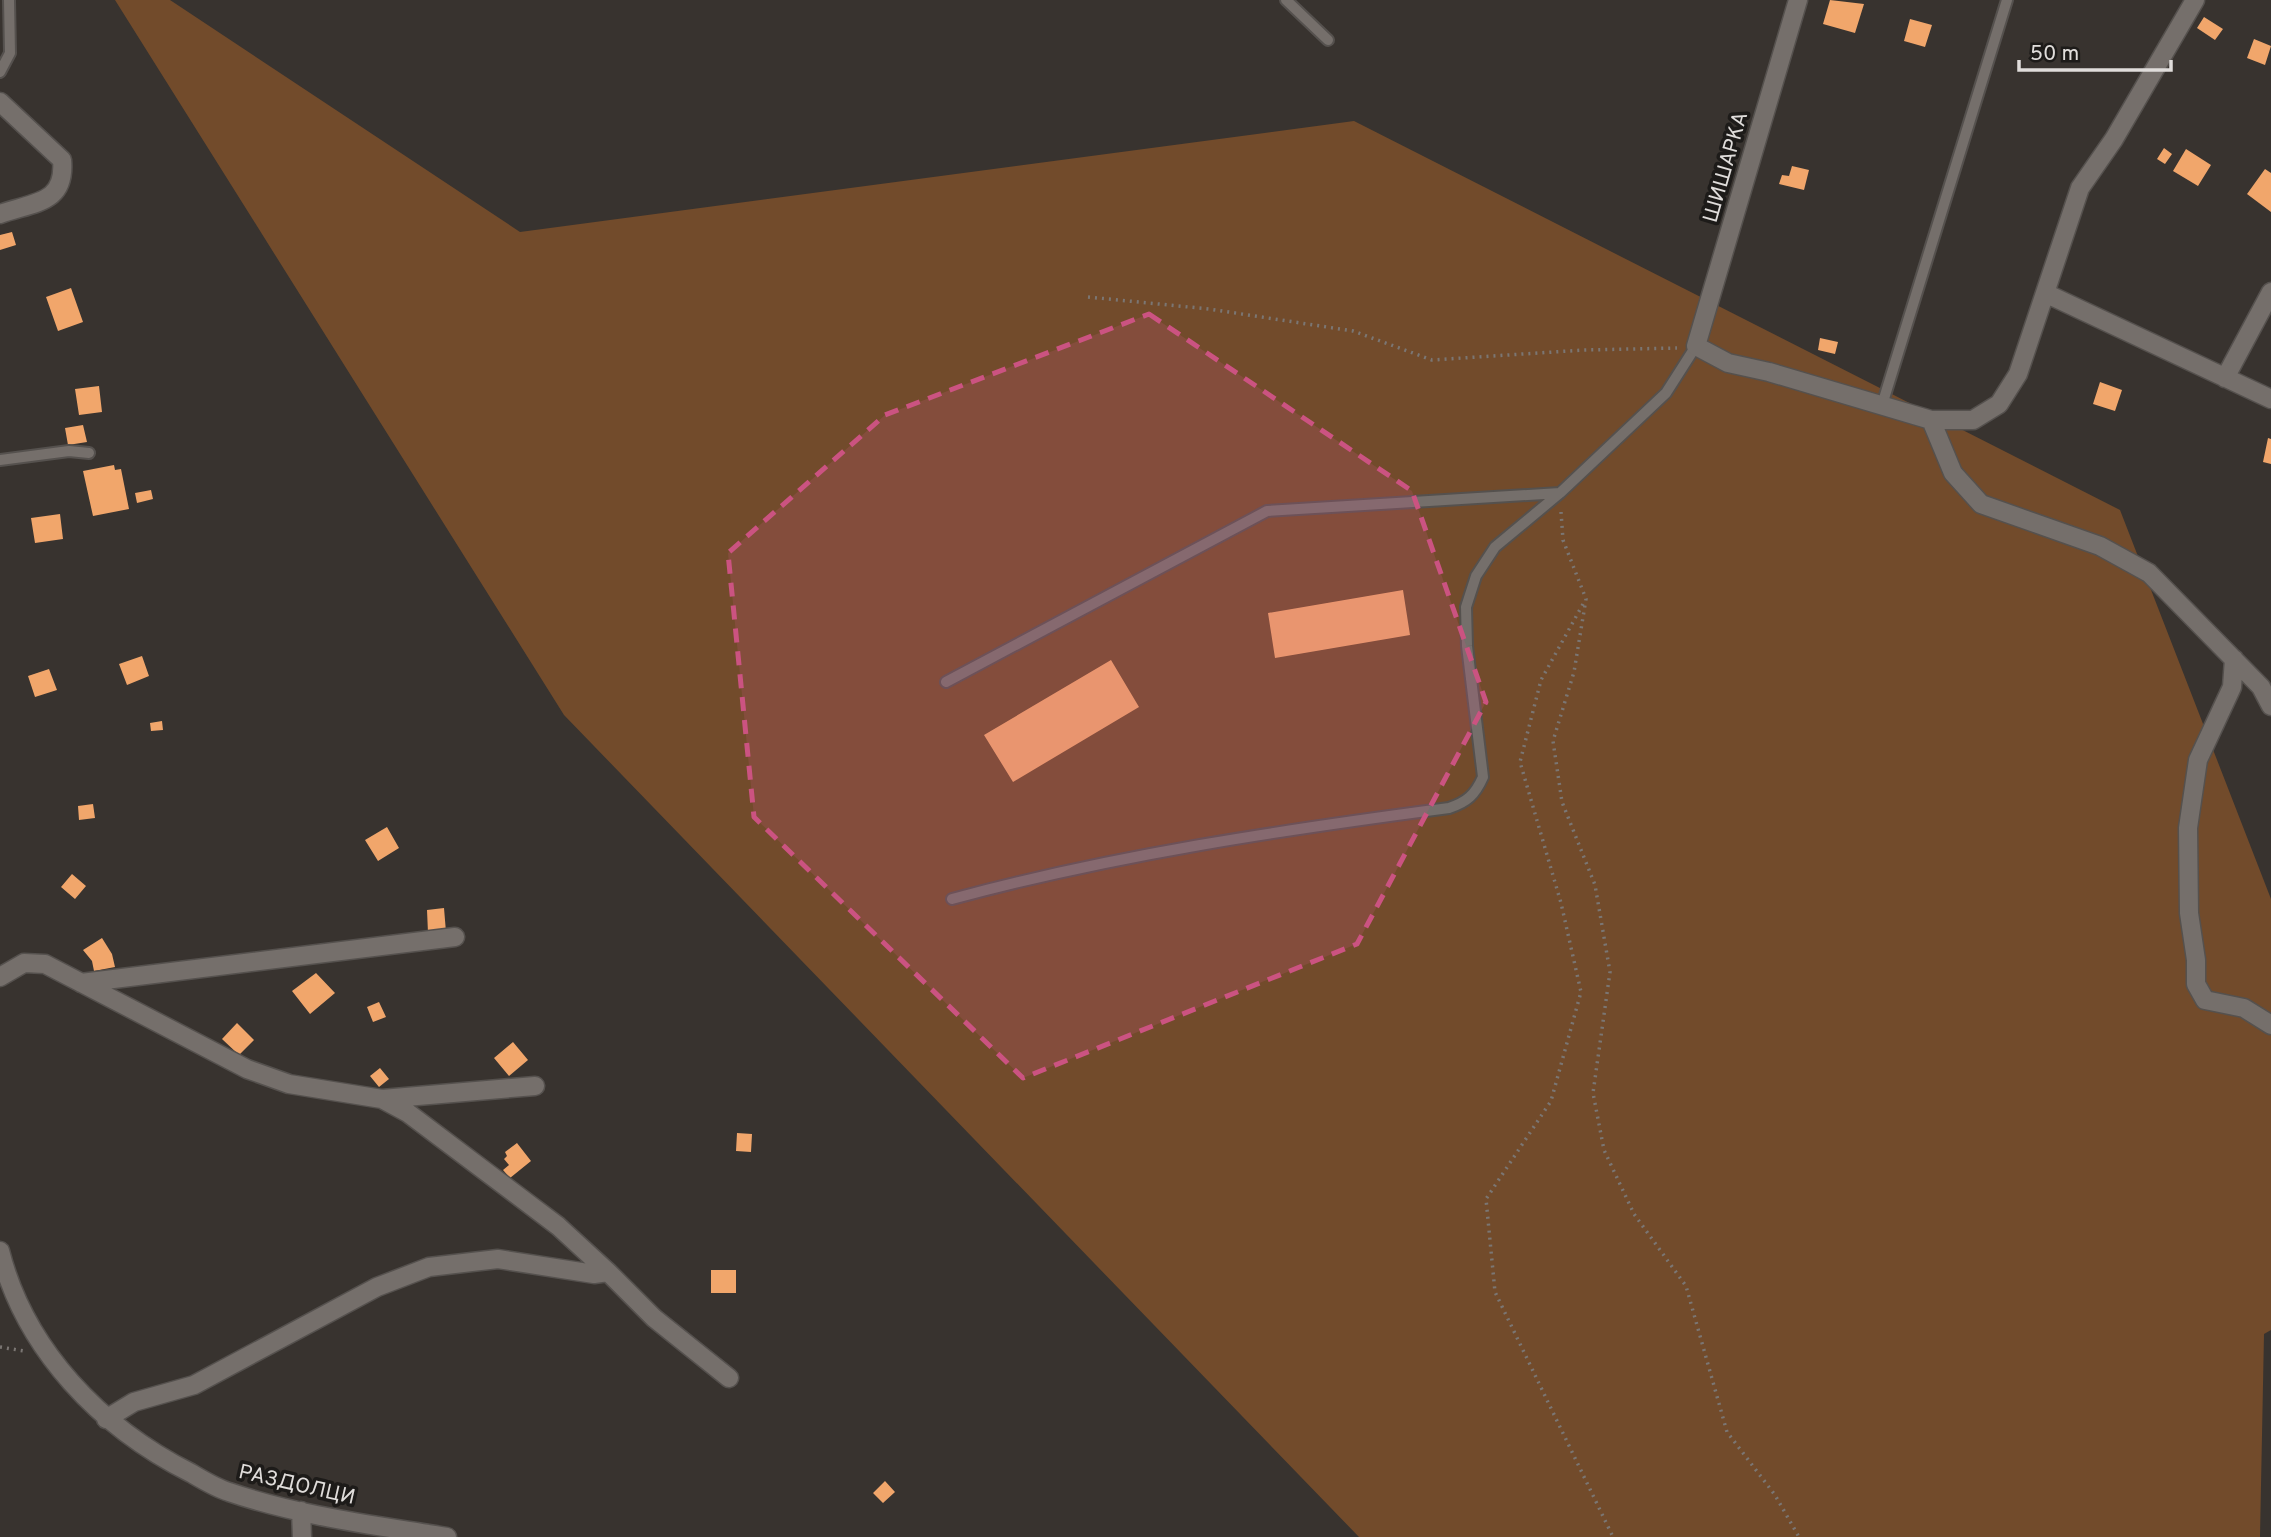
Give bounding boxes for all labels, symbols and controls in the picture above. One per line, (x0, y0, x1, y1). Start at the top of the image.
scale bar (2019, 28, 2171, 72)
text: 50 m (2030, 41, 2079, 68)
street label: ШИШАРКА (1698, 109, 1755, 226)
street label: РАЗДОЛЦИ (236, 1459, 358, 1512)

